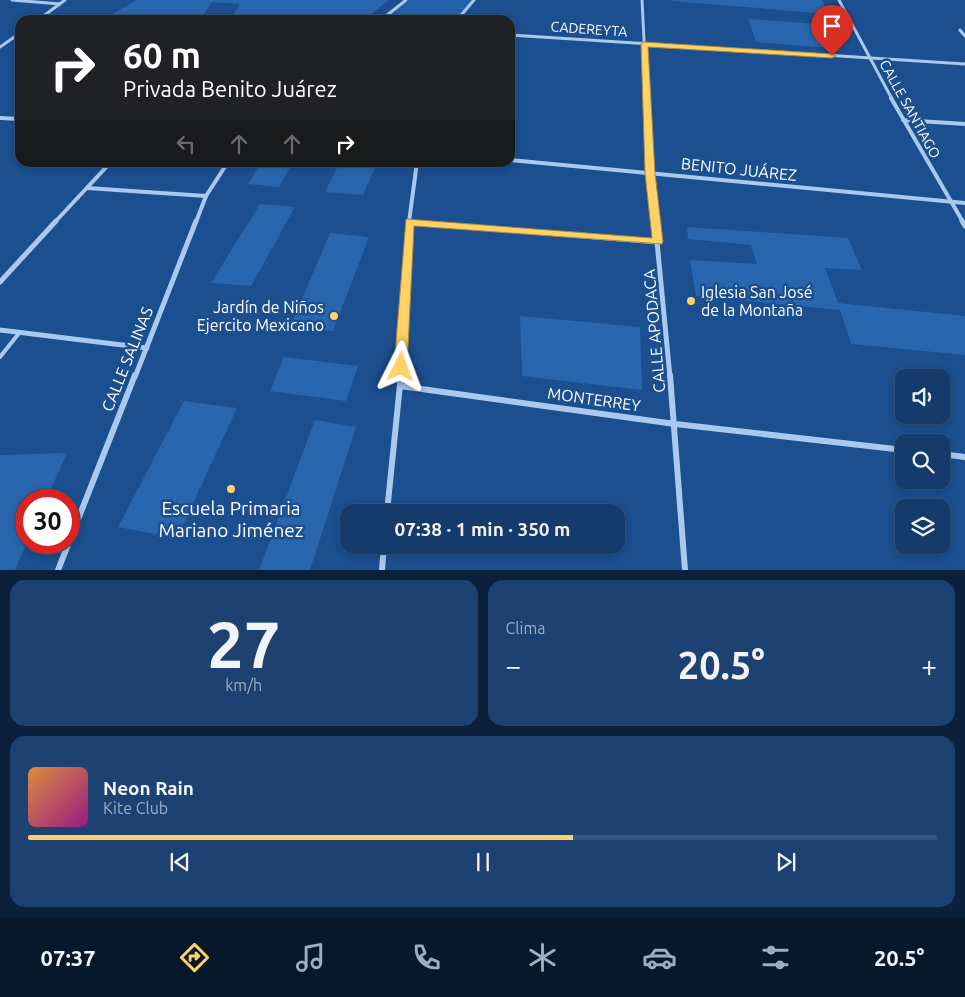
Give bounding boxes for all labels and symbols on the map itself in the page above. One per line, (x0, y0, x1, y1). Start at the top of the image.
pin (811, 5, 853, 56)
street label: CADEREYTA (550, 18, 628, 40)
street label: CALLE SANTIAGO (876, 57, 944, 161)
street label: BENITO JUÁREZ (680, 152, 798, 184)
street label: CALLE APODACA (640, 268, 668, 393)
place label: Iglesia San José de la Montaña (701, 283, 812, 319)
marker: Iglesia San José de la Montaña (685, 295, 697, 307)
place label: Jardín de Niños Ejercito Mexicano (197, 298, 324, 334)
street label: CALLE SALINAS (98, 304, 156, 414)
marker: Jardín de Niños Ejercito Mexicano (328, 310, 340, 322)
position arrow (374, 340, 426, 392)
street label: MONTERREY (546, 384, 642, 415)
marker: Escuela Primaria Mariano Jiménez (225, 483, 237, 495)
speed limit sign: 30 (15, 489, 80, 554)
place label: Escuela Primaria Mariano Jiménez (158, 497, 304, 541)

